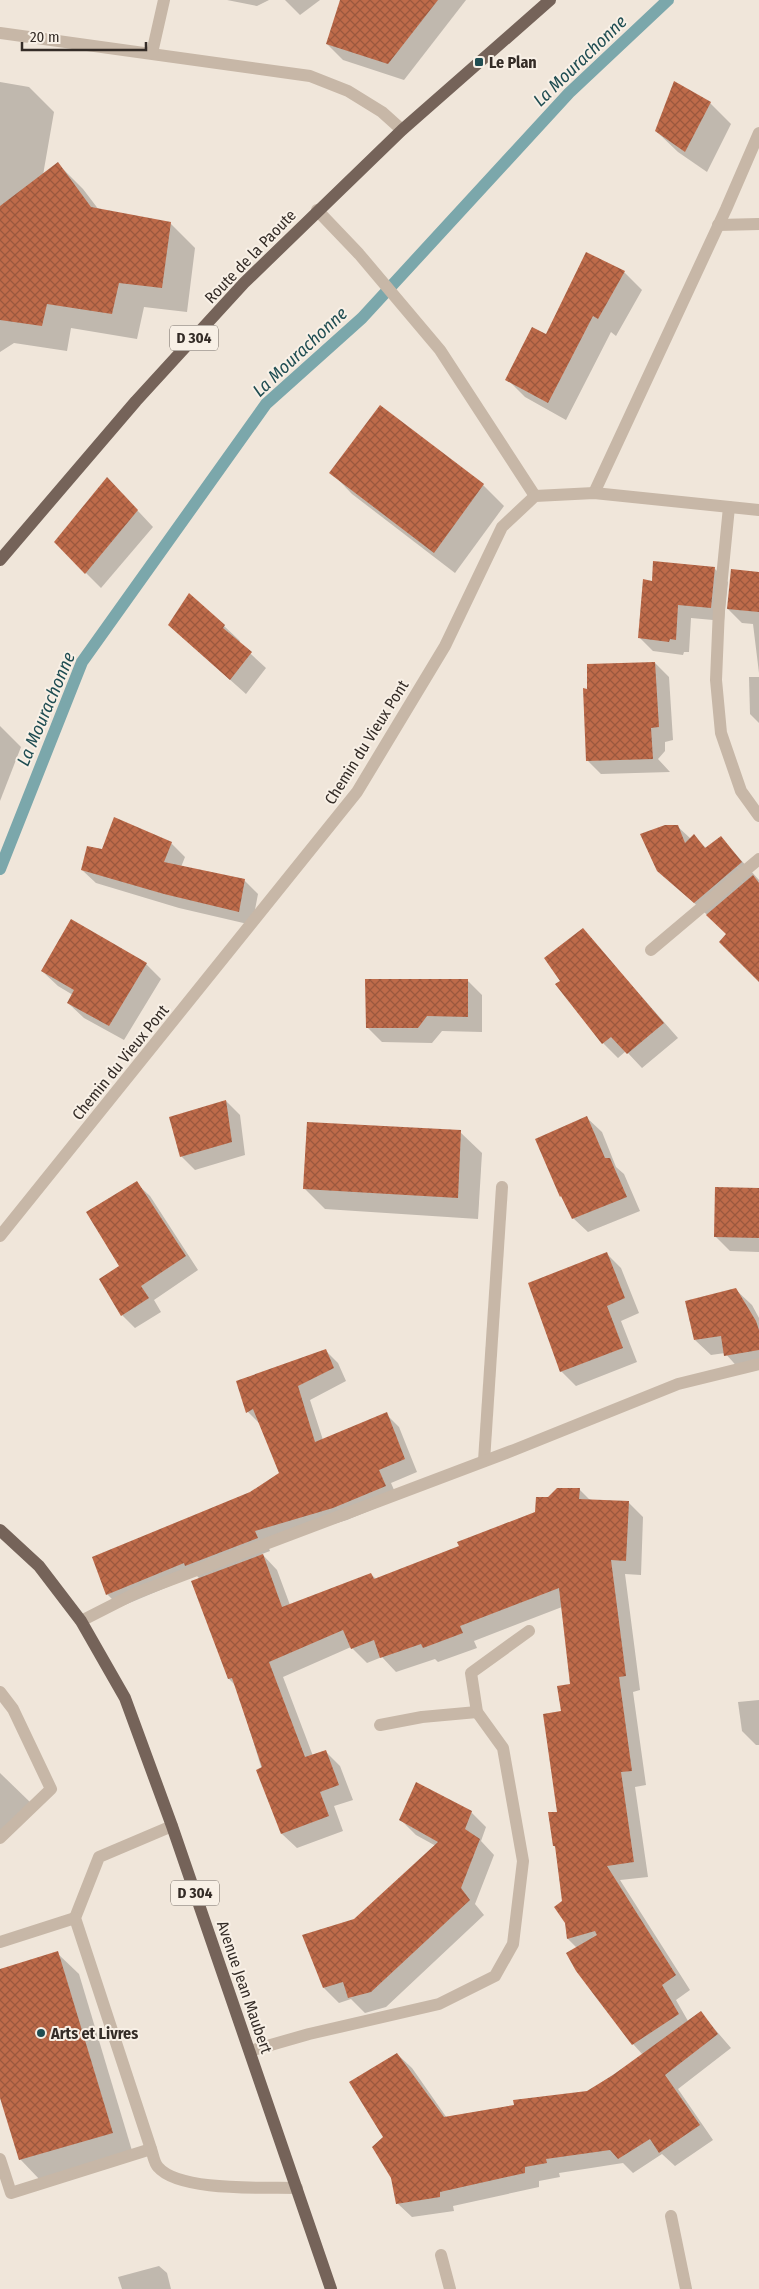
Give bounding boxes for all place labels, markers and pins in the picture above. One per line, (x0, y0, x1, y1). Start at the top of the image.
place label: Le Plan (489, 53, 537, 72)
marker: Le Plan (473, 56, 485, 68)
place label: Arts et Livres (50, 2024, 138, 2043)
marker: Arts et Livres (35, 2027, 47, 2039)

